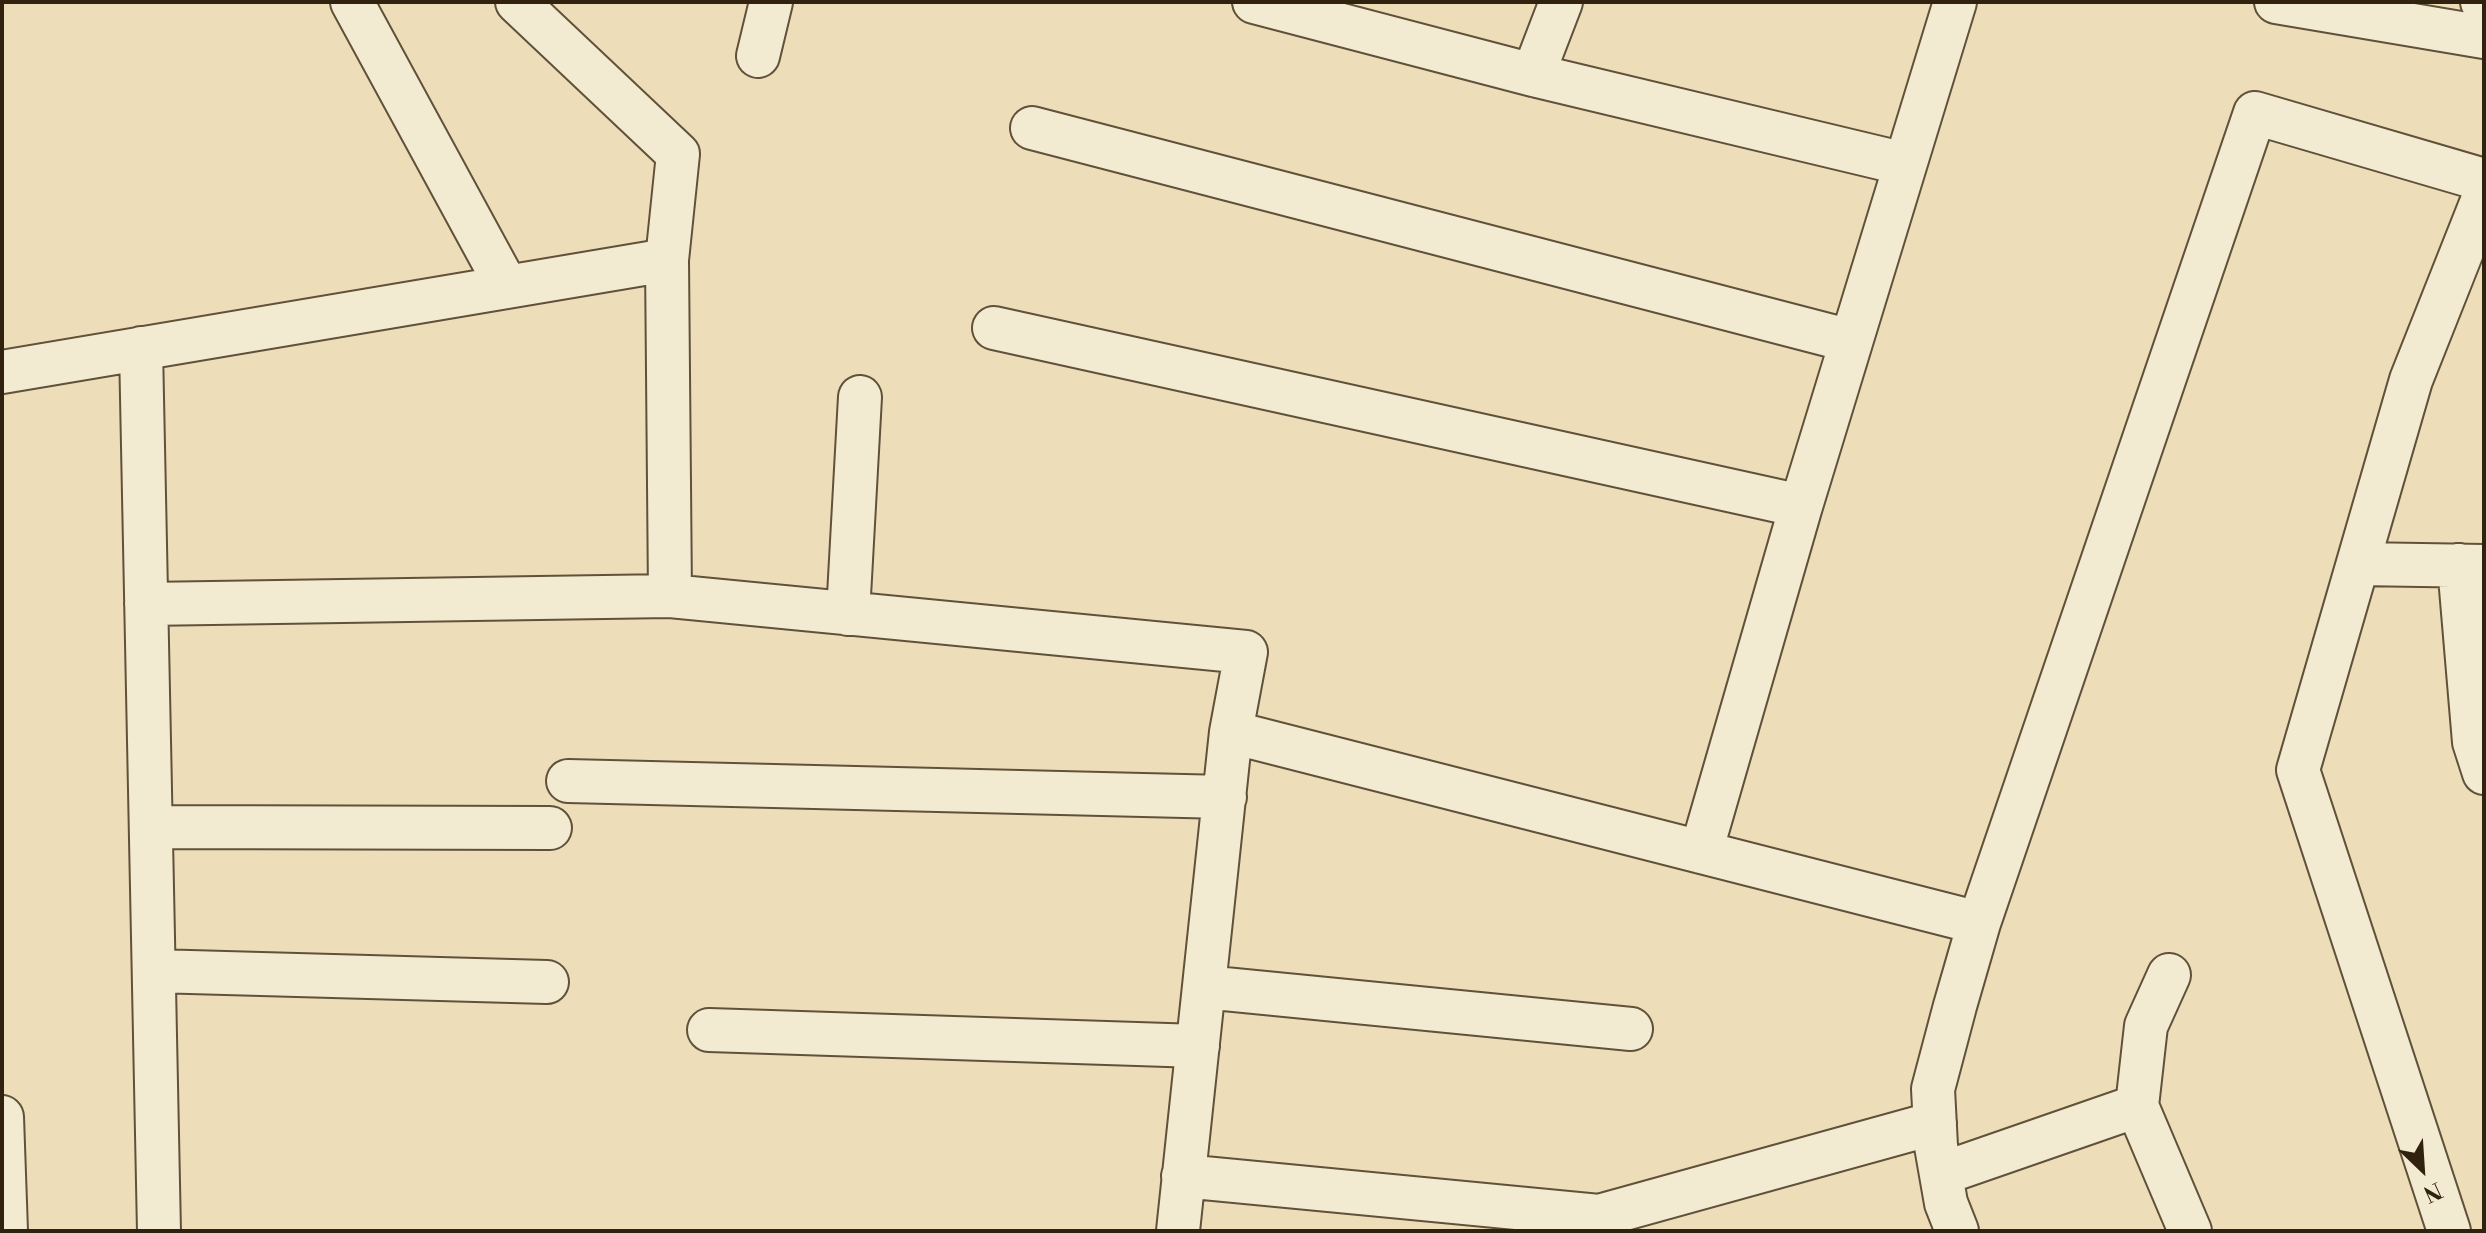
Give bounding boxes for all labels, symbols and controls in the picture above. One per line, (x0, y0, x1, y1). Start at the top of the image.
north arrow (2382, 1129, 2462, 1209)
text: N (2419, 1175, 2446, 1207)

